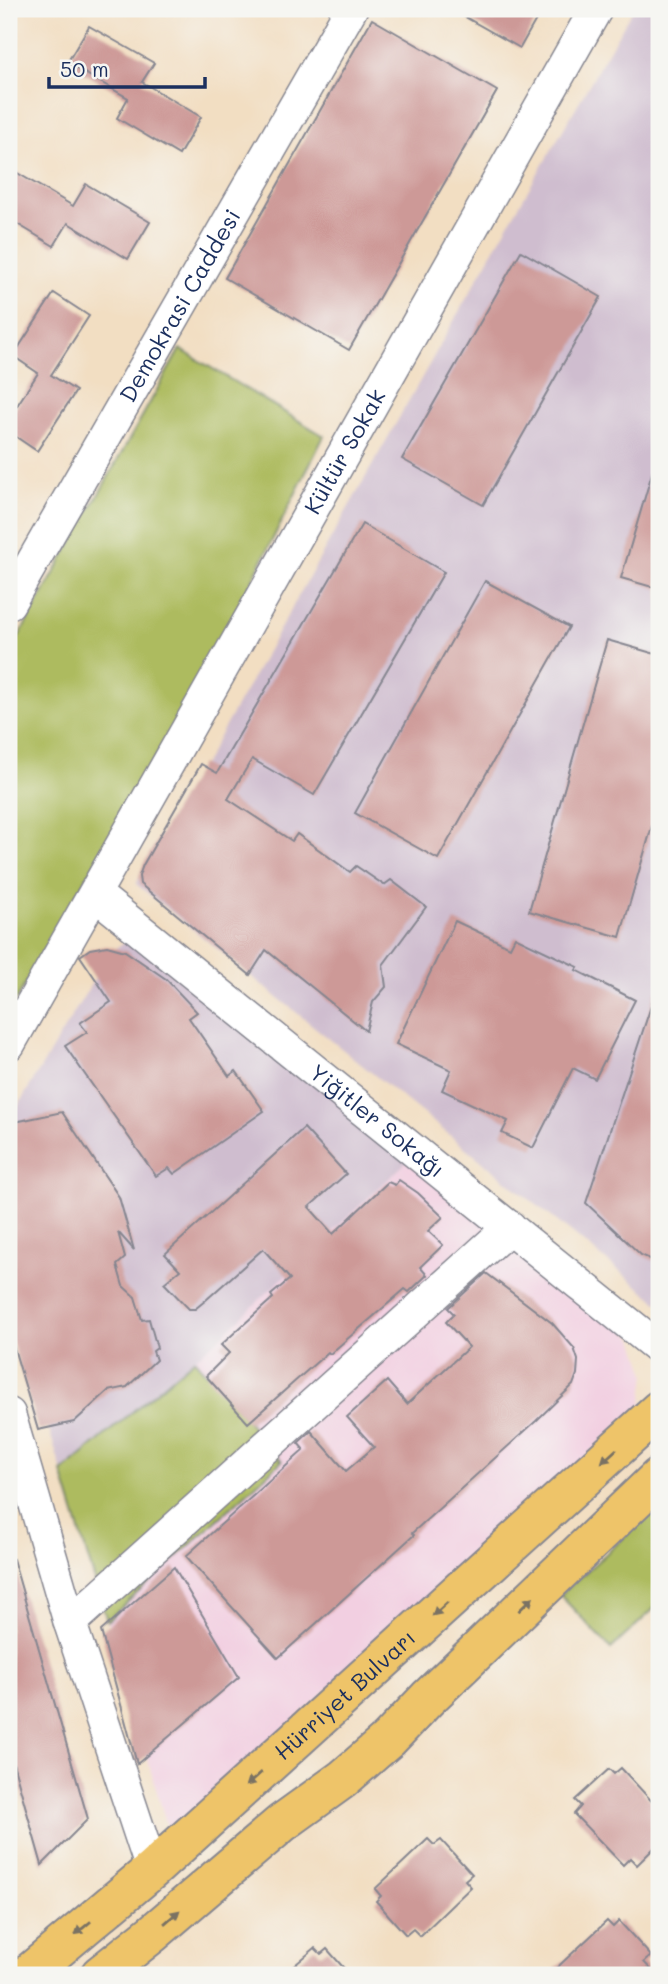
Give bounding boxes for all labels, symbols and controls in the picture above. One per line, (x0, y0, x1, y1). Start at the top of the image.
scale bar (49, 46, 205, 90)
text: 50 m (60, 55, 109, 82)
street label: Demokrasi Caddesi (112, 203, 247, 407)
street label: Kültür Sokak (297, 383, 392, 519)
street label: Yiğitler Sokağı (304, 1057, 451, 1184)
one-way arrow (600, 1448, 617, 1463)
one-way arrow (517, 1597, 534, 1613)
one-way arrow (432, 1600, 449, 1616)
street label: Hürriyet Bulvarı (267, 1622, 421, 1766)
one-way arrow (245, 1771, 263, 1787)
one-way arrow (164, 1910, 181, 1925)
one-way arrow (74, 1921, 92, 1936)

